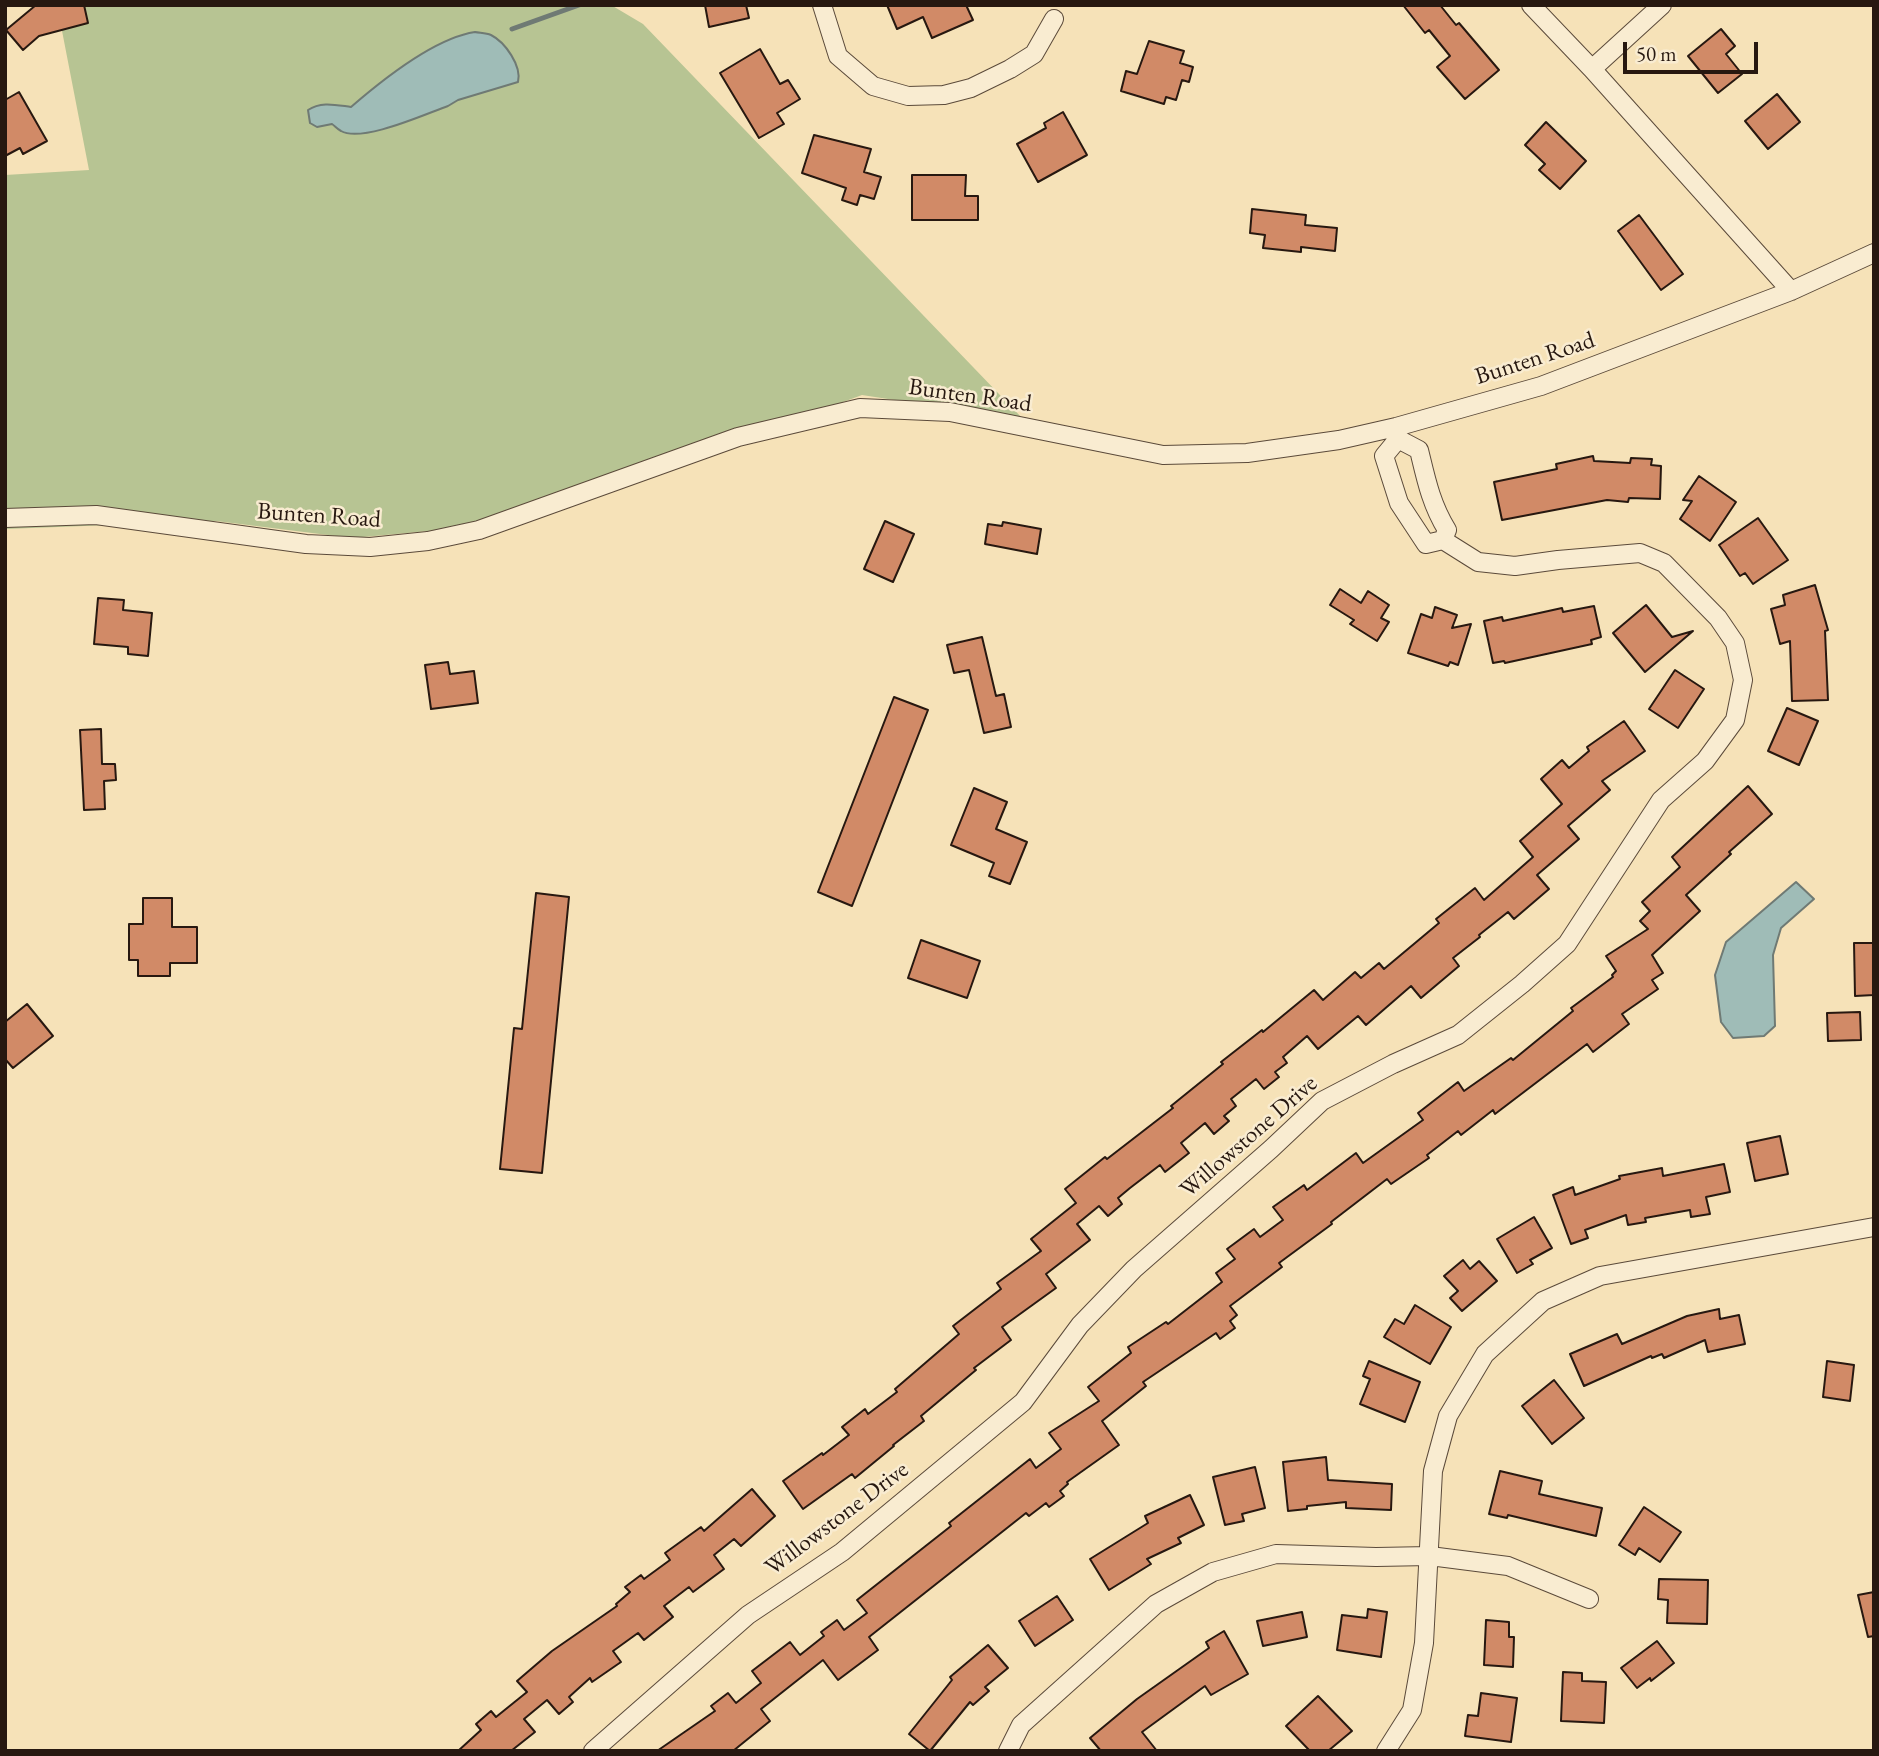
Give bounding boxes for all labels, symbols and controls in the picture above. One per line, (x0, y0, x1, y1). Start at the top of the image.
scale bar (1627, 28, 1762, 72)
text: 50 m (1636, 40, 1677, 67)
street label: Bunten Road (1472, 326, 1598, 392)
street label: Bunten Road (907, 373, 1033, 419)
street label: Bunten Road (256, 497, 382, 535)
street label: Willowstone Drive (1175, 1070, 1323, 1204)
street label: Willowstone Drive (760, 1456, 914, 1582)

